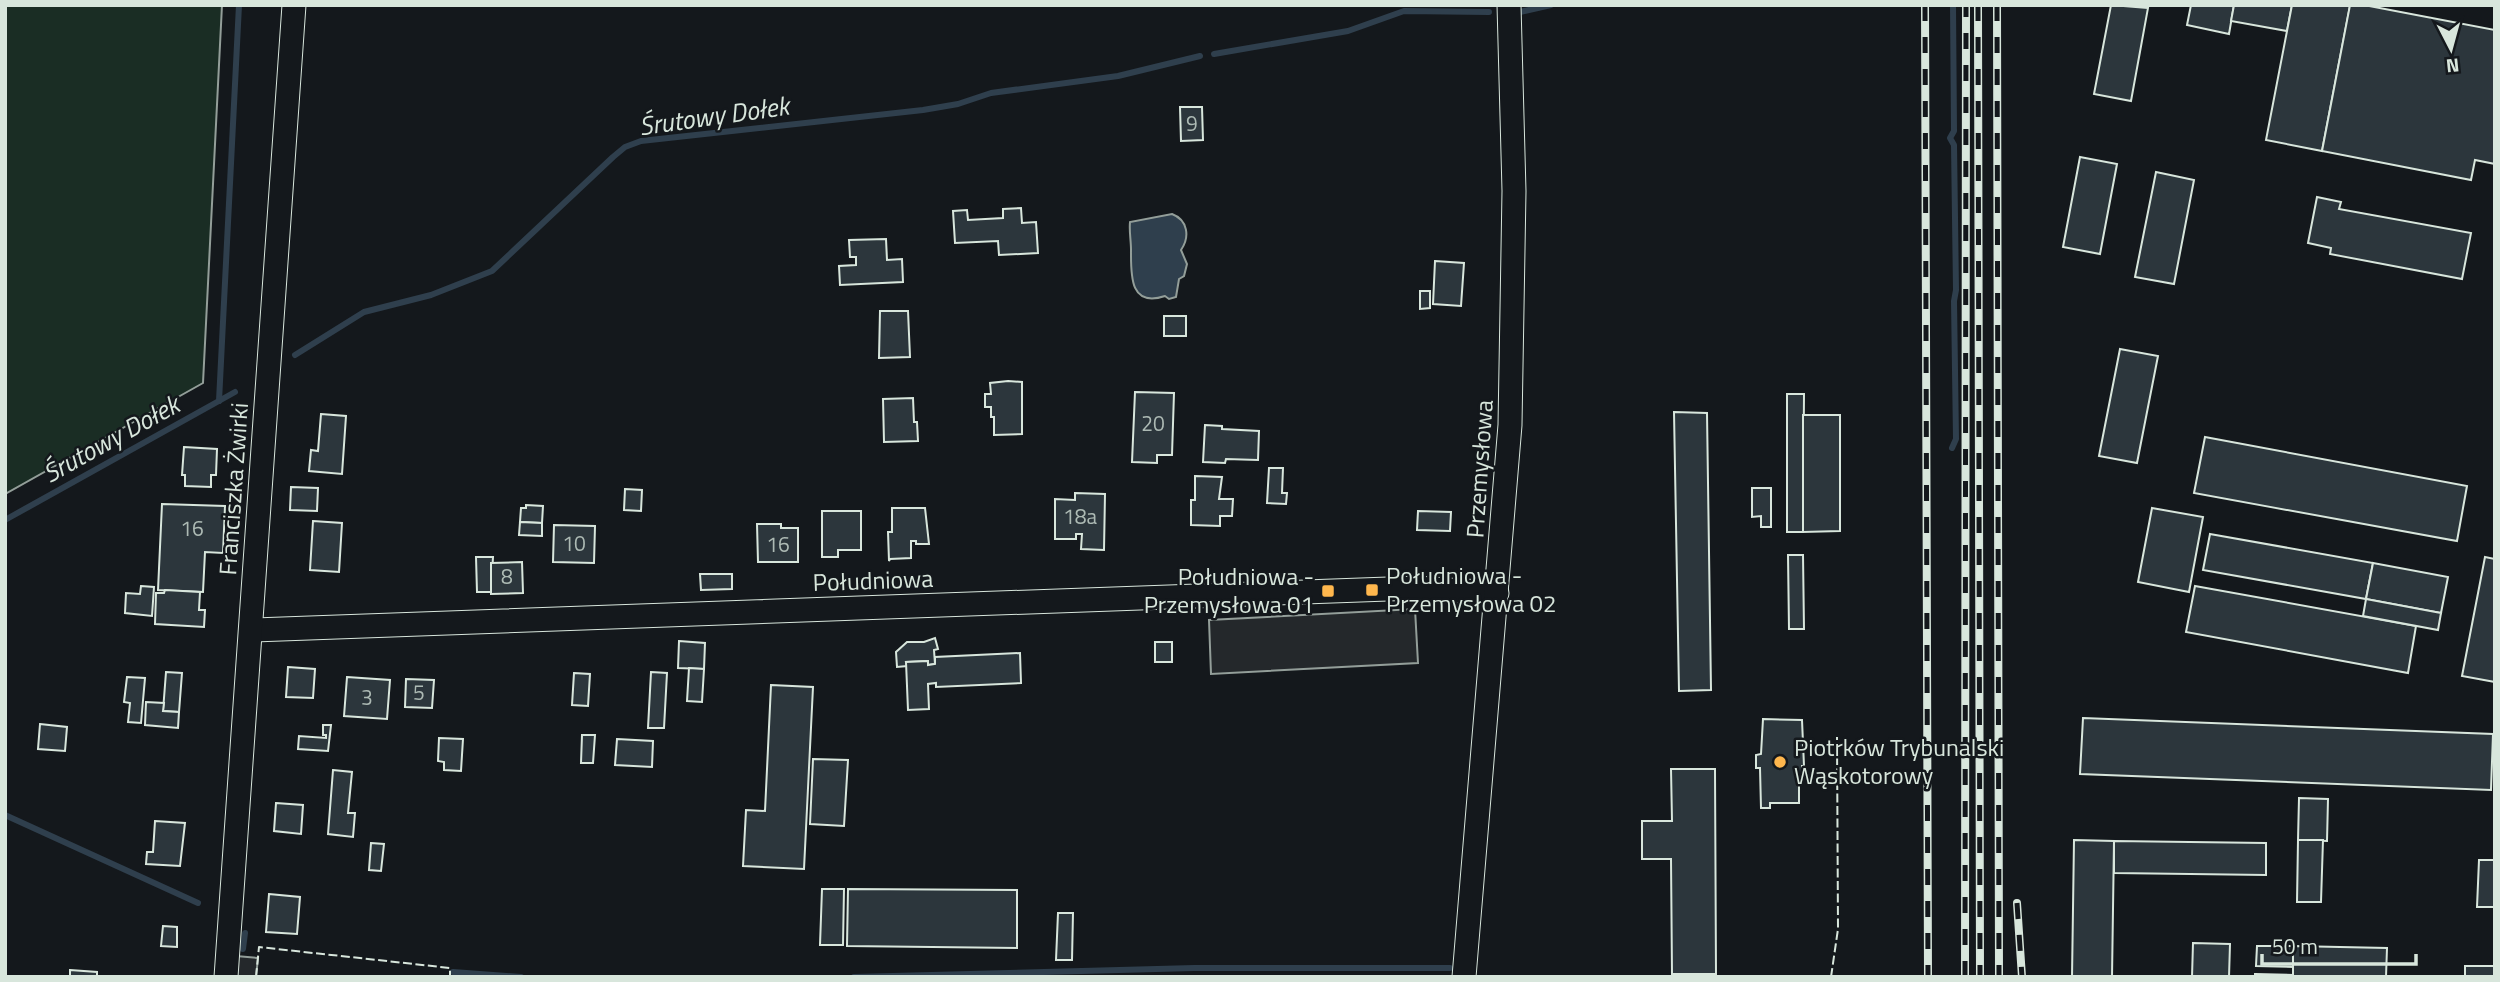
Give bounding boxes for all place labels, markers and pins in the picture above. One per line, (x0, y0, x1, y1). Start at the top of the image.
place label: Południowa - Przemysłowa 02 (1386, 557, 1556, 621)
place label: Południowa - Przemysłowa 01 (1144, 558, 1314, 622)
marker: Południowa - Przemysłowa 02 (1364, 582, 1380, 598)
marker: Południowa - Przemysłowa 01 (1320, 583, 1336, 599)
place label: Piotrków Trybunalski Wąskotorowy (1794, 729, 2004, 793)
marker: Piotrków Trybunalski Wąskotorowy (1772, 754, 1788, 770)

